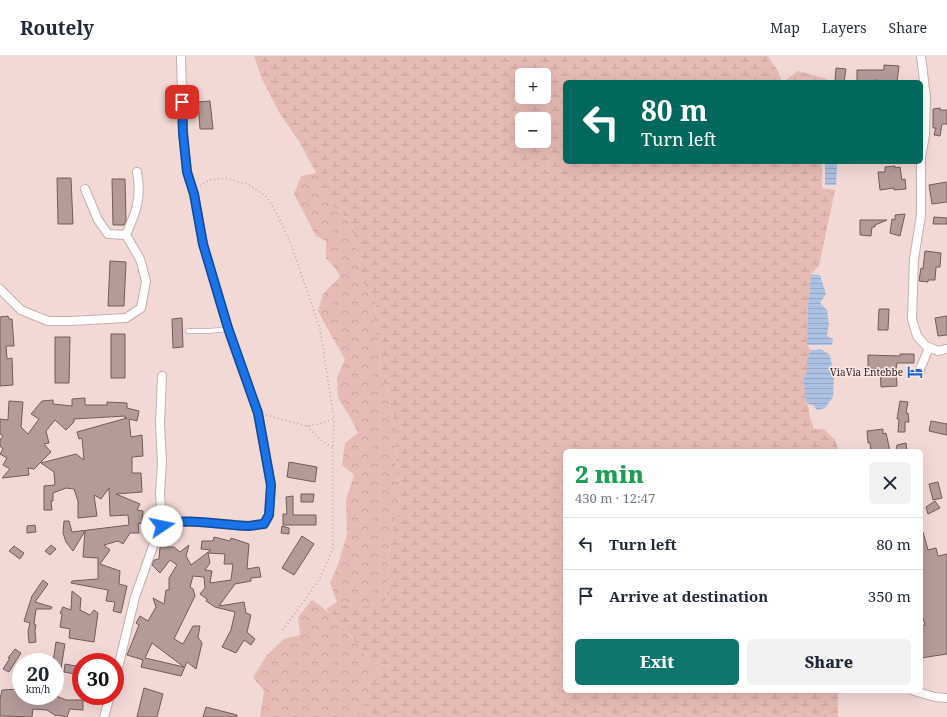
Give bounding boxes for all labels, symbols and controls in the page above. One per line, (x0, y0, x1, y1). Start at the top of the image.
text: Routely (20, 15, 94, 41)
text: Map (770, 18, 800, 37)
text: Layers (822, 18, 867, 37)
text: Share (889, 18, 927, 37)
map controls (515, 68, 551, 148)
button: + (515, 68, 551, 104)
pin (165, 85, 199, 119)
icon: arrive (171, 91, 193, 113)
text: 80 m (641, 91, 708, 129)
icon: left (575, 96, 627, 148)
button: − (515, 112, 551, 148)
text: Turn left (641, 127, 716, 151)
hotel icon: ViaVia Entebbe (906, 363, 924, 381)
place label: ViaVia Entebbe (830, 365, 903, 379)
text: 2 min (575, 457, 644, 490)
button: close (869, 462, 911, 504)
text: 430 m · 12:47 (575, 489, 655, 507)
position arrow (141, 505, 183, 547)
icon: left (575, 533, 597, 555)
text: Turn left (609, 534, 677, 554)
text: 80 m (876, 534, 911, 554)
icon: arrive (575, 585, 597, 607)
text: Arrive at destination (609, 586, 768, 606)
text: 350 m (868, 586, 911, 606)
button: Exit (575, 639, 739, 685)
button: Share (747, 639, 911, 685)
speed limit sign: 30 (72, 653, 124, 705)
text: 20 (27, 660, 49, 687)
text: km/h (26, 682, 50, 696)

